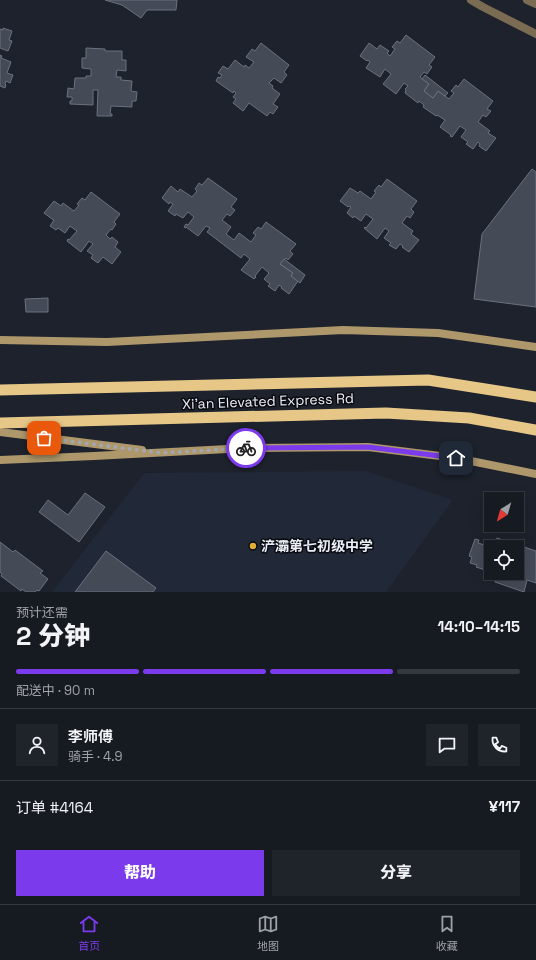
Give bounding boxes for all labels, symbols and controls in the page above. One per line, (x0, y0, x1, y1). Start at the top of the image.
street label: Xi'an Elevated Express Rd (182, 389, 354, 413)
pin (27, 421, 61, 455)
icon: bag (33, 427, 55, 449)
courier (226, 428, 266, 468)
icon: bike (235, 437, 257, 459)
pin (439, 441, 473, 475)
icon: home (445, 447, 467, 469)
north arrow (484, 492, 524, 532)
map controls (484, 492, 524, 580)
place label: 浐灞第七初级中学 (261, 537, 373, 555)
button: locate (484, 540, 524, 580)
marker: 浐灞第七初级中学 (248, 541, 258, 551)
text: 预计还需 (16, 604, 68, 621)
text: 14:10–14:15 (437, 617, 520, 636)
text: 2 分钟 (16, 619, 90, 653)
text: 配送中 · 90 m (16, 682, 95, 699)
button: person (16, 724, 58, 766)
button: chat (426, 724, 468, 766)
button: phone (478, 724, 520, 766)
text: 李师傅 (68, 727, 113, 746)
text: 骑手 · 4.9 (68, 748, 122, 765)
text: ¥117 (489, 797, 520, 816)
text: 订单 #4164 (16, 798, 93, 817)
button: 帮助 (16, 850, 264, 896)
button: 分享 (272, 850, 520, 896)
tab: 首页 (78, 913, 100, 953)
tab: 地图 (257, 913, 279, 953)
tab: 收藏 (436, 913, 458, 953)

